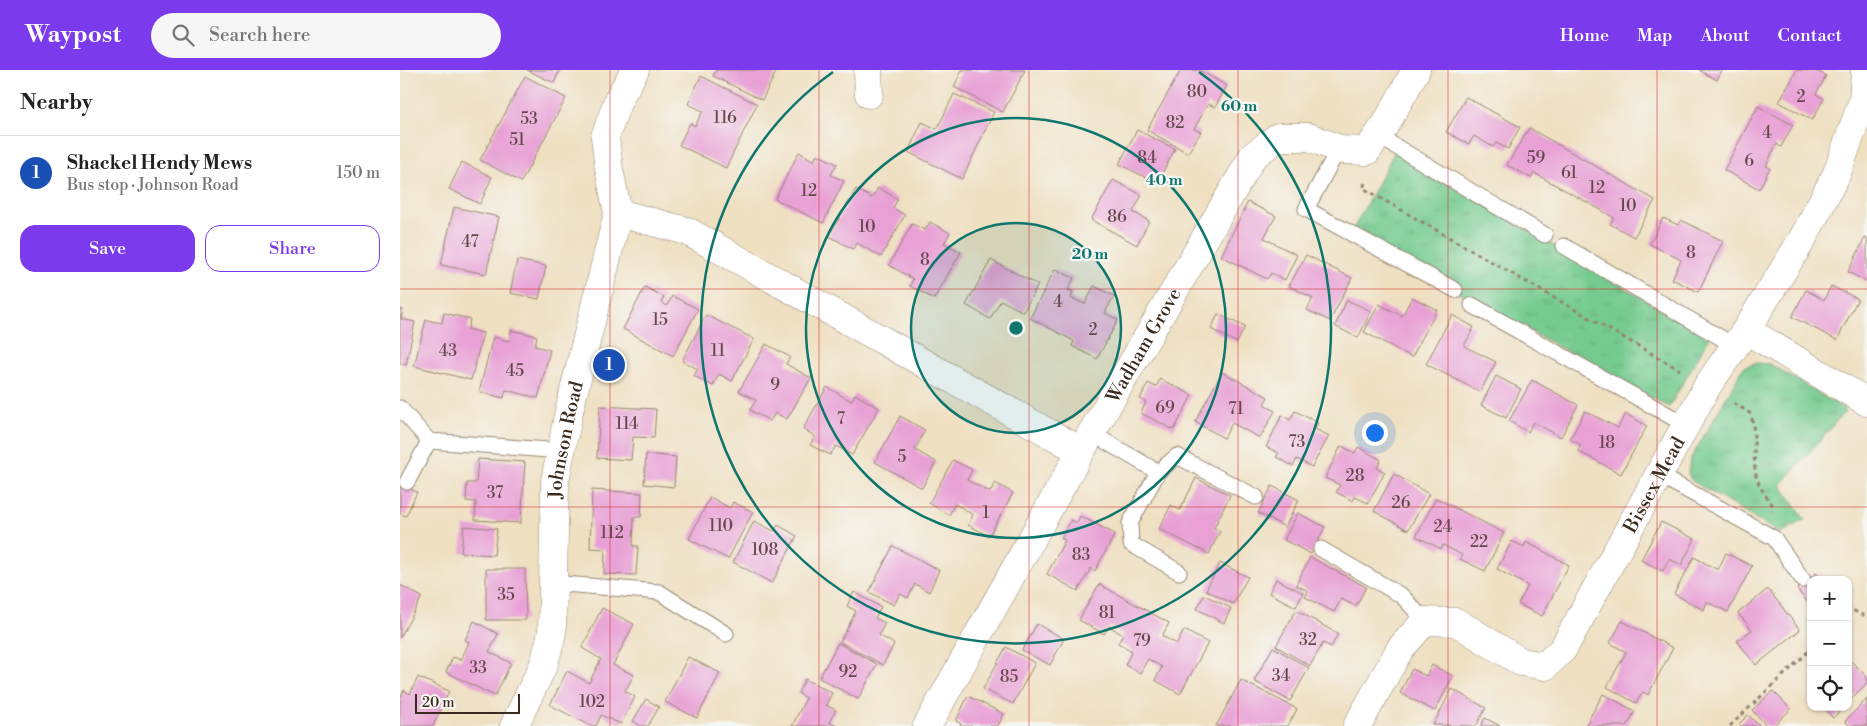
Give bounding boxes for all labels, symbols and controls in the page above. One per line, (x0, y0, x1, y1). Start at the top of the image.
search box (151, 13, 501, 58)
text: Waypost (25, 20, 121, 50)
icon: search (169, 21, 197, 49)
text: Search here (209, 23, 310, 47)
text: Home (1560, 24, 1609, 47)
text: Map (1637, 24, 1673, 47)
text: About (1701, 24, 1750, 47)
text: Contact (1778, 24, 1842, 47)
house number: 80 (1187, 82, 1207, 102)
house number: 2 (1796, 87, 1806, 107)
text: Nearby (20, 90, 93, 116)
text: 60 m (1221, 97, 1258, 116)
house number: 116 (713, 108, 737, 128)
house number: 53 (520, 109, 538, 129)
house number: 82 (1166, 113, 1184, 133)
house number: 4 (1762, 123, 1772, 143)
house number: 51 (509, 130, 525, 150)
house number: 84 (1137, 148, 1157, 168)
house number: 59 (1527, 148, 1546, 168)
text: Shackel Hendy Mews (67, 151, 252, 175)
house number: 6 (1744, 151, 1754, 171)
text: 1 (32, 163, 40, 183)
text: 150 m (336, 163, 380, 183)
house number: 61 (1561, 163, 1577, 183)
text: 40 m (1145, 171, 1183, 190)
text: Bus stop · Johnson Road (67, 175, 239, 195)
house number: 12 (1589, 178, 1605, 198)
house number: 12 (801, 181, 817, 201)
house number: 10 (1620, 196, 1637, 216)
house number: 86 (1107, 207, 1127, 227)
house number: 10 (859, 217, 876, 237)
button: Save (20, 225, 195, 272)
button: Share (205, 225, 380, 272)
house number: 47 (462, 232, 478, 252)
house number: 8 (1686, 243, 1696, 263)
text: 20 m (1072, 245, 1109, 264)
house number: 8 (920, 250, 930, 270)
street label: Wadham Grove (1100, 284, 1187, 408)
house number: 4 (1053, 292, 1063, 312)
house number: 15 (652, 310, 668, 330)
centre of rings (1007, 319, 1025, 337)
house number: 2 (1088, 320, 1098, 340)
house number: 43 (439, 341, 457, 361)
house number: 11 (711, 341, 725, 361)
pin: 1 (593, 346, 625, 384)
house number: 45 (506, 361, 524, 381)
house number: 9 (770, 375, 780, 395)
street label: Johnson Road (544, 378, 589, 500)
house number: 69 (1155, 398, 1175, 418)
house number: 71 (1228, 399, 1244, 419)
house number: 7 (837, 409, 845, 429)
house number: 114 (615, 414, 639, 434)
your location (1362, 420, 1388, 446)
house number: 73 (1289, 432, 1306, 452)
street label: Bissex Mead (1618, 432, 1690, 538)
house number: 18 (1599, 433, 1615, 453)
house number: 5 (898, 447, 907, 467)
house number: 28 (1346, 466, 1365, 486)
house number: 37 (487, 483, 503, 503)
house number: 26 (1392, 493, 1411, 513)
house number: 1 (983, 503, 990, 523)
house number: 110 (709, 516, 733, 536)
house number: 24 (1434, 517, 1453, 537)
house number: 112 (600, 523, 624, 543)
house number: 22 (1470, 532, 1488, 552)
house number: 108 (752, 540, 779, 560)
house number: 83 (1072, 545, 1090, 565)
map controls (1807, 576, 1852, 711)
button: + (1807, 576, 1852, 621)
house number: 35 (497, 585, 515, 605)
house number: 81 (1099, 603, 1115, 623)
button: − (1807, 621, 1852, 666)
house number: 32 (1299, 630, 1317, 650)
house number: 79 (1133, 631, 1151, 651)
house number: 33 (469, 658, 487, 678)
house number: 92 (839, 662, 857, 682)
house number: 34 (1272, 666, 1291, 686)
button: locate (1807, 666, 1852, 711)
house number: 85 (1000, 667, 1018, 687)
scale bar (415, 691, 520, 714)
house number: 102 (579, 692, 605, 712)
text: 20 m (422, 694, 454, 712)

